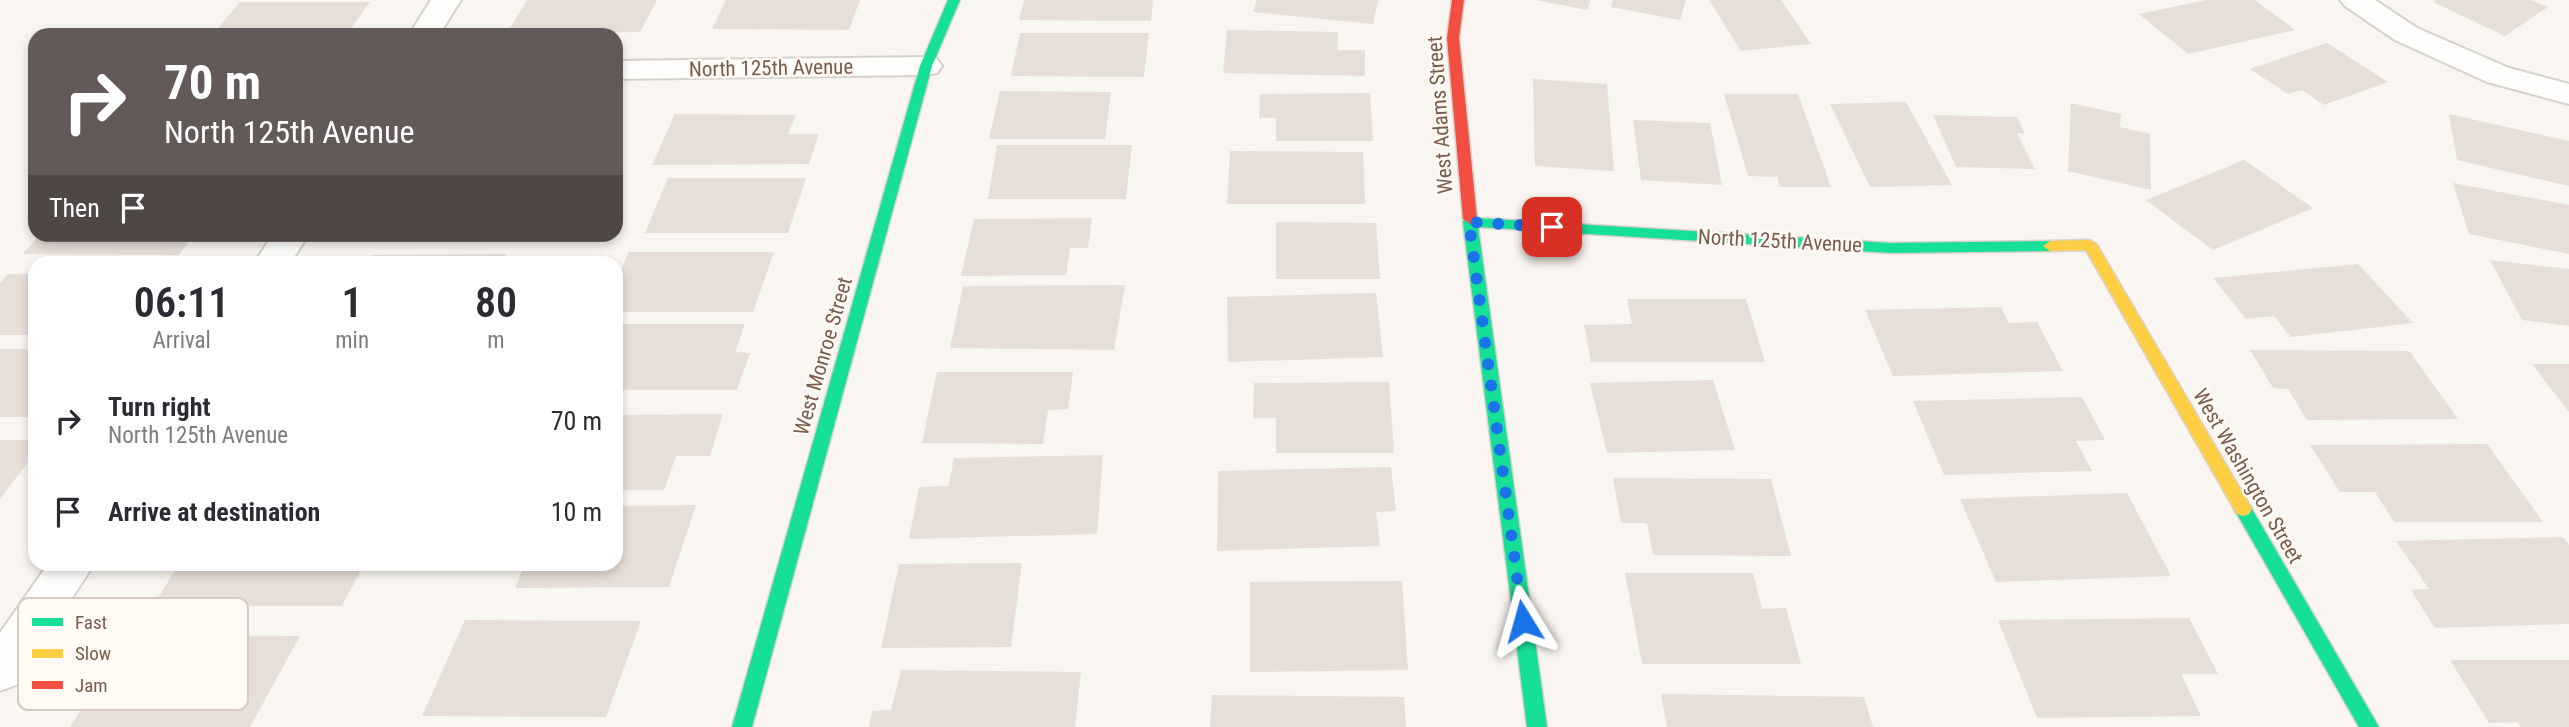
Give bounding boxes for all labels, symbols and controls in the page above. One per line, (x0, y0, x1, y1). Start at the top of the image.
street label: West Adams Street (1423, 35, 1457, 195)
text: 70 m (164, 54, 261, 111)
street label: North 125th Avenue (689, 55, 854, 81)
icon: right (49, 56, 140, 147)
text: North 125th Avenue (164, 113, 414, 151)
icon: arrive (114, 189, 152, 227)
text: Then (49, 193, 100, 223)
pin (1522, 197, 1582, 257)
icon: arrive (1533, 208, 1571, 246)
street label: North 125th Avenue (1697, 225, 1863, 257)
street label: West Monroe Street (789, 274, 857, 438)
text: 06:11 (134, 278, 229, 327)
text: 1 (342, 278, 363, 327)
text: 80 (475, 278, 517, 327)
text: Arrival (152, 327, 211, 354)
text: min (335, 327, 369, 354)
text: m (487, 327, 505, 354)
street label: West Washington Street (2188, 384, 2308, 568)
text: Turn right (108, 392, 210, 422)
icon: right (49, 402, 87, 440)
text: 70 m (551, 406, 602, 436)
text: North 125th Avenue (108, 422, 288, 449)
icon: arrive (49, 493, 87, 531)
text: Arrive at destination (108, 497, 320, 527)
text: 10 m (551, 497, 602, 527)
position arrow (1486, 584, 1560, 658)
legend (18, 598, 248, 710)
text: Fast (75, 611, 107, 634)
text: Slow (75, 642, 111, 665)
text: Jam (75, 674, 108, 697)

